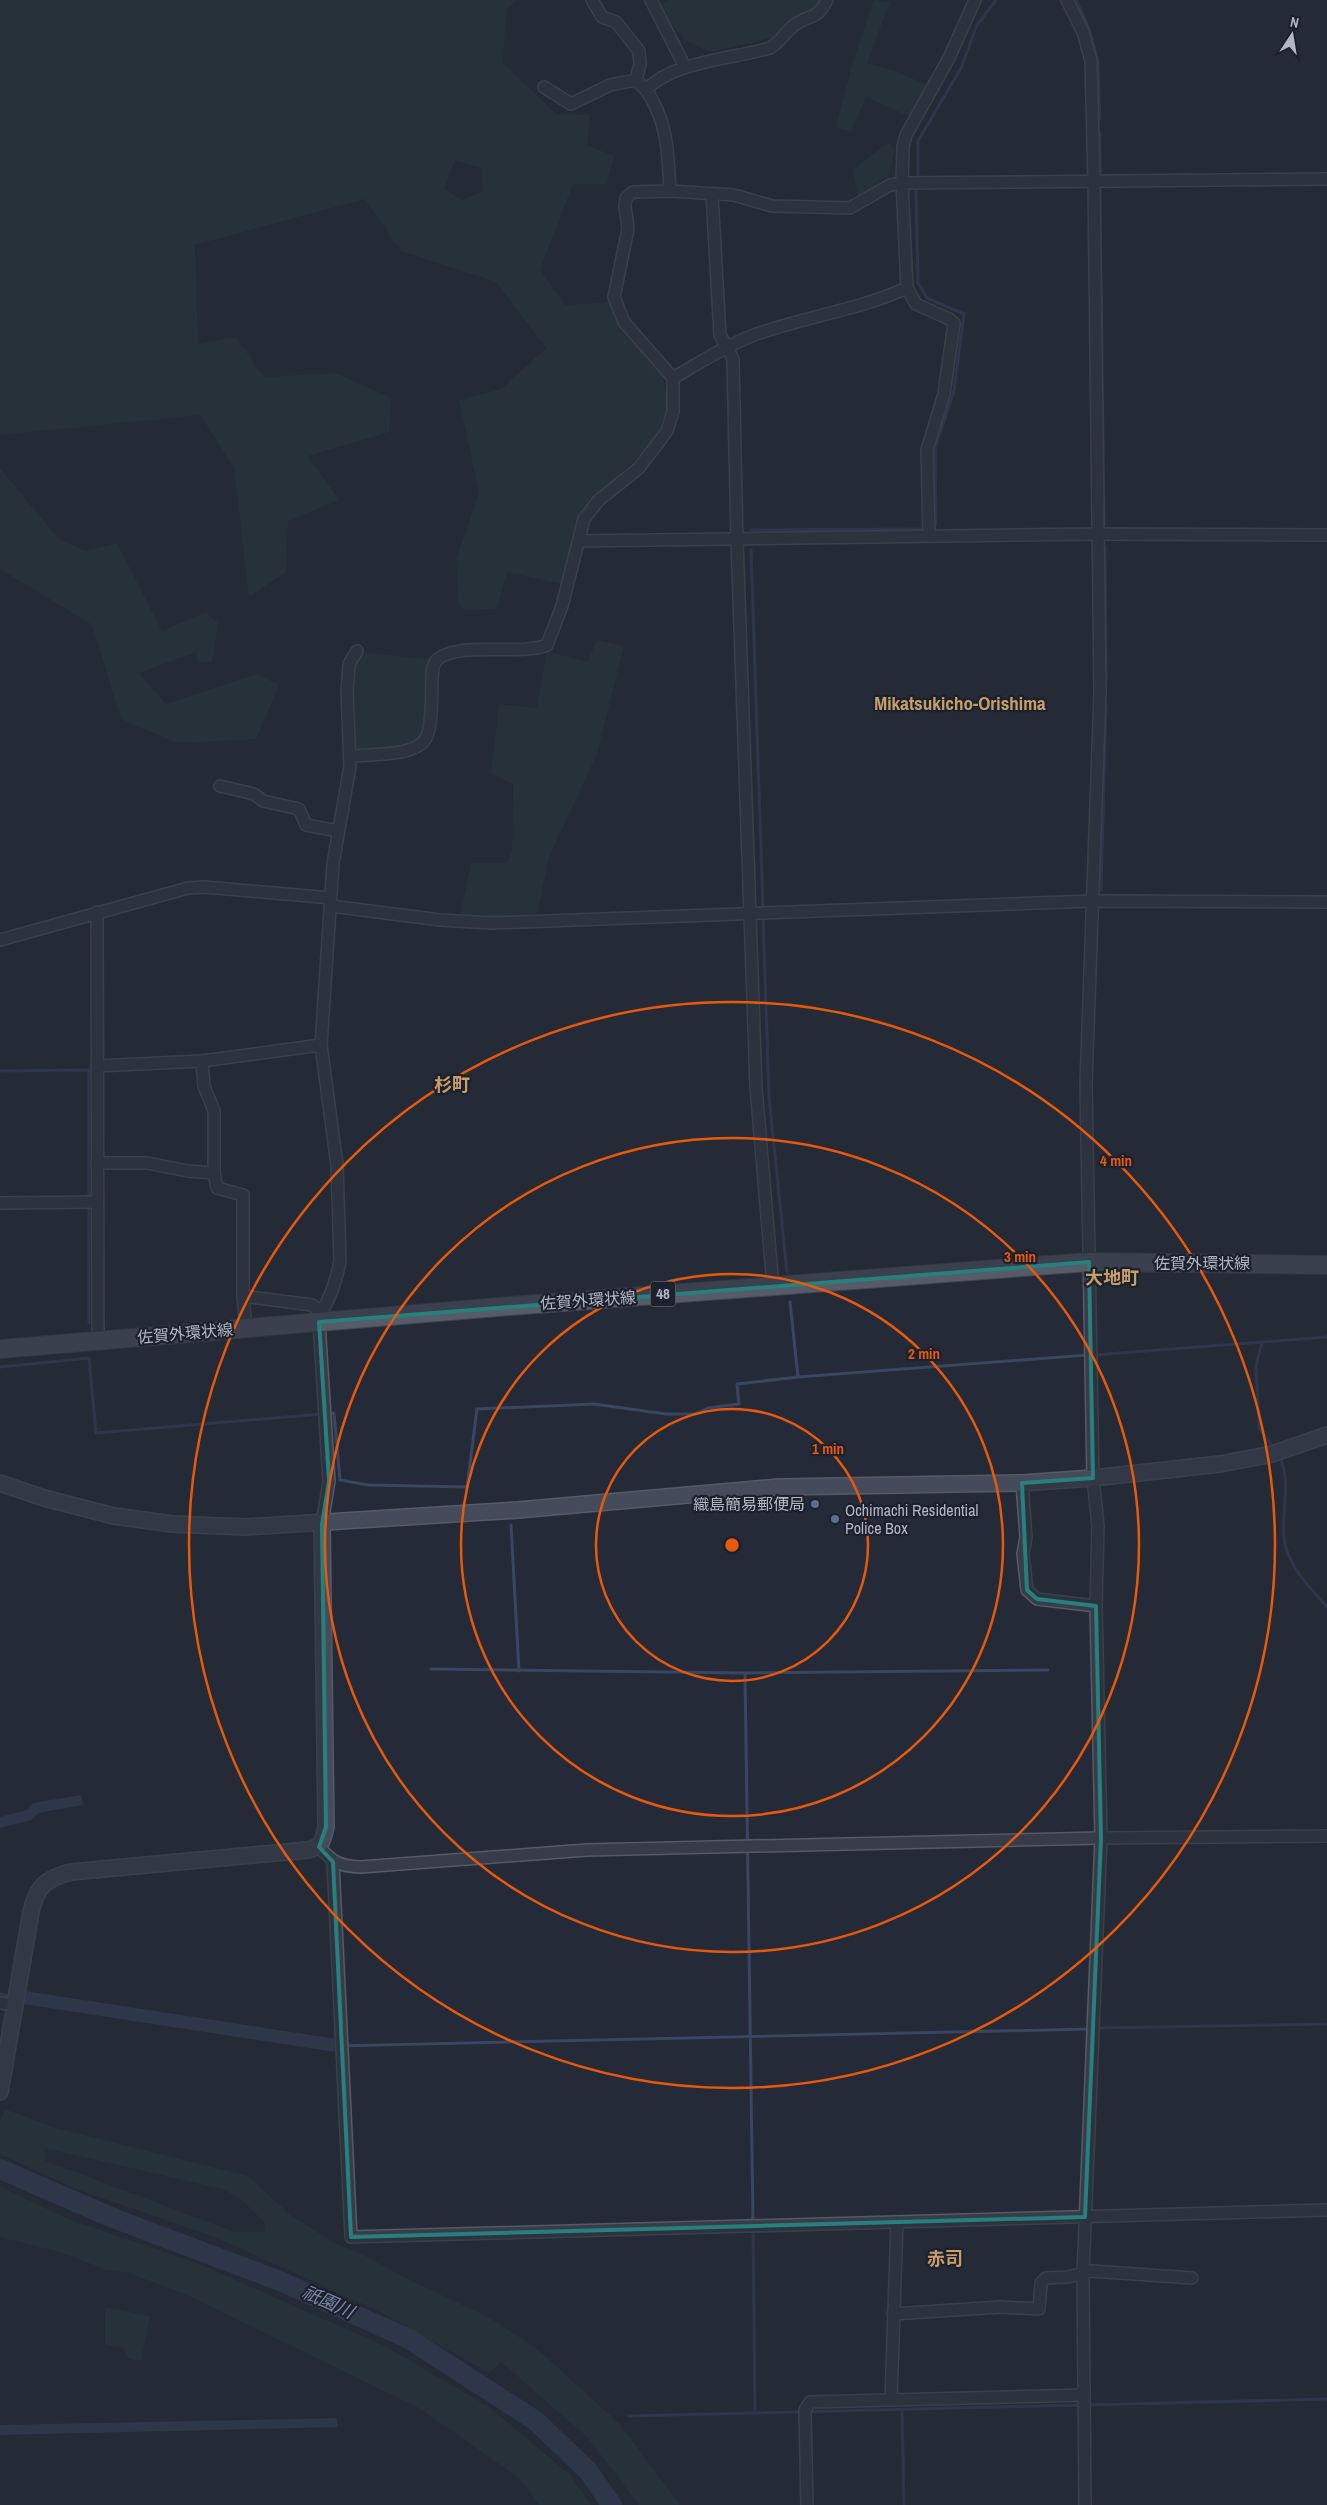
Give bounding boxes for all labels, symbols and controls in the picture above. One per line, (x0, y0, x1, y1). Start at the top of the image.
north arrow (1267, 10, 1317, 60)
text: N (1289, 13, 1301, 32)
district label: Mikatsukicho-Orishima (874, 690, 1046, 716)
district label: 杉町 (434, 1072, 470, 1097)
text: 4 min (1100, 1150, 1132, 1171)
text: 3 min (1004, 1246, 1036, 1267)
street label: 佐賀外環状線 (1154, 1252, 1250, 1274)
district label: 大地町 (1085, 1265, 1139, 1290)
road number: 48 (650, 1282, 676, 1306)
street label: 佐賀外環状線 (539, 1286, 637, 1314)
street label: 佐賀外環状線 (136, 1318, 234, 1348)
text: 2 min (908, 1343, 940, 1364)
text: 1 min (812, 1438, 844, 1459)
place label: 織島簡易郵便局 (693, 1493, 805, 1515)
marker: 織島簡易郵便局 (809, 1498, 821, 1510)
place label: Ochimachi Residential Police Box (845, 1499, 979, 1539)
marker: Ochimachi Residential Police Box (829, 1513, 841, 1525)
centre of rings (723, 1536, 741, 1554)
district label: 赤司 (927, 2246, 963, 2271)
water label: 祇園川 (298, 2279, 360, 2325)

